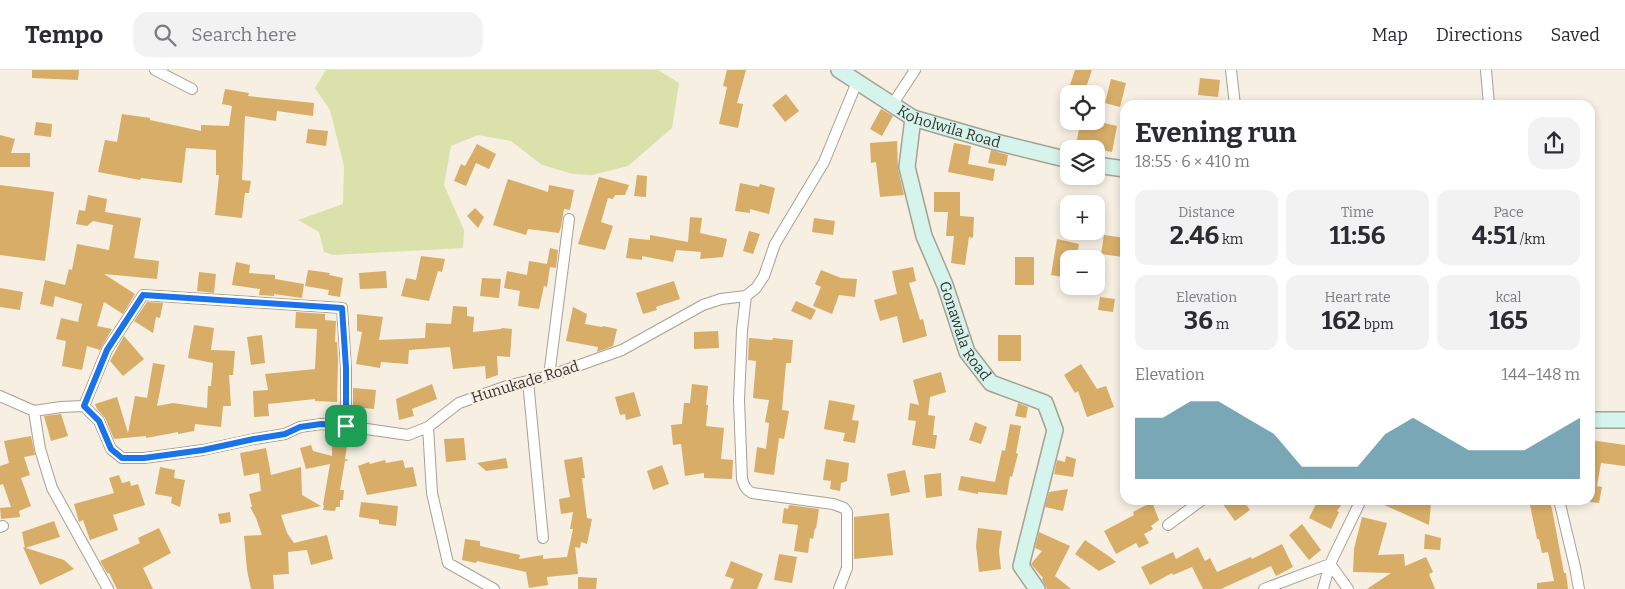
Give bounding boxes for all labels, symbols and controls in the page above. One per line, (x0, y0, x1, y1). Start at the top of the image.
search box (133, 12, 483, 57)
text: Tempo (25, 21, 103, 49)
icon: search (151, 21, 179, 49)
text: Search here (191, 23, 297, 46)
text: Map (1372, 24, 1408, 46)
text: Directions (1436, 24, 1523, 46)
text: Saved (1551, 24, 1600, 46)
map controls (1060, 85, 1105, 295)
button: locate (1060, 85, 1105, 130)
street label: Koholwila Road (894, 101, 1003, 152)
text: Evening run (1135, 116, 1296, 149)
button: share (1528, 117, 1580, 169)
button: layers (1060, 140, 1105, 185)
text: 18:55 · 6 × 410 m (1135, 152, 1250, 171)
button: + (1060, 195, 1105, 240)
text: Distance (1178, 204, 1235, 221)
text: Time (1341, 204, 1374, 221)
text: Pace (1493, 204, 1524, 221)
text: 2.46 (1170, 221, 1219, 251)
text: 11:56 (1330, 221, 1385, 251)
text: 4:51 (1472, 221, 1517, 251)
text: km (1219, 231, 1243, 248)
text: /km (1517, 231, 1545, 248)
button: − (1060, 250, 1105, 295)
street label: Gonawala Road (935, 279, 995, 384)
text: Elevation (1176, 289, 1237, 306)
text: Heart rate (1324, 289, 1391, 306)
text: kcal (1495, 289, 1522, 306)
text: 36 (1184, 306, 1213, 336)
text: 162 (1321, 306, 1361, 336)
text: 165 (1489, 306, 1528, 336)
text: m (1213, 316, 1229, 333)
text: bpm (1361, 316, 1394, 333)
street label: Hunukade Road (469, 357, 581, 407)
text: Elevation (1135, 365, 1205, 384)
text: 144–148 m (1502, 365, 1580, 384)
pin (325, 405, 367, 447)
icon: arrive (332, 412, 360, 440)

